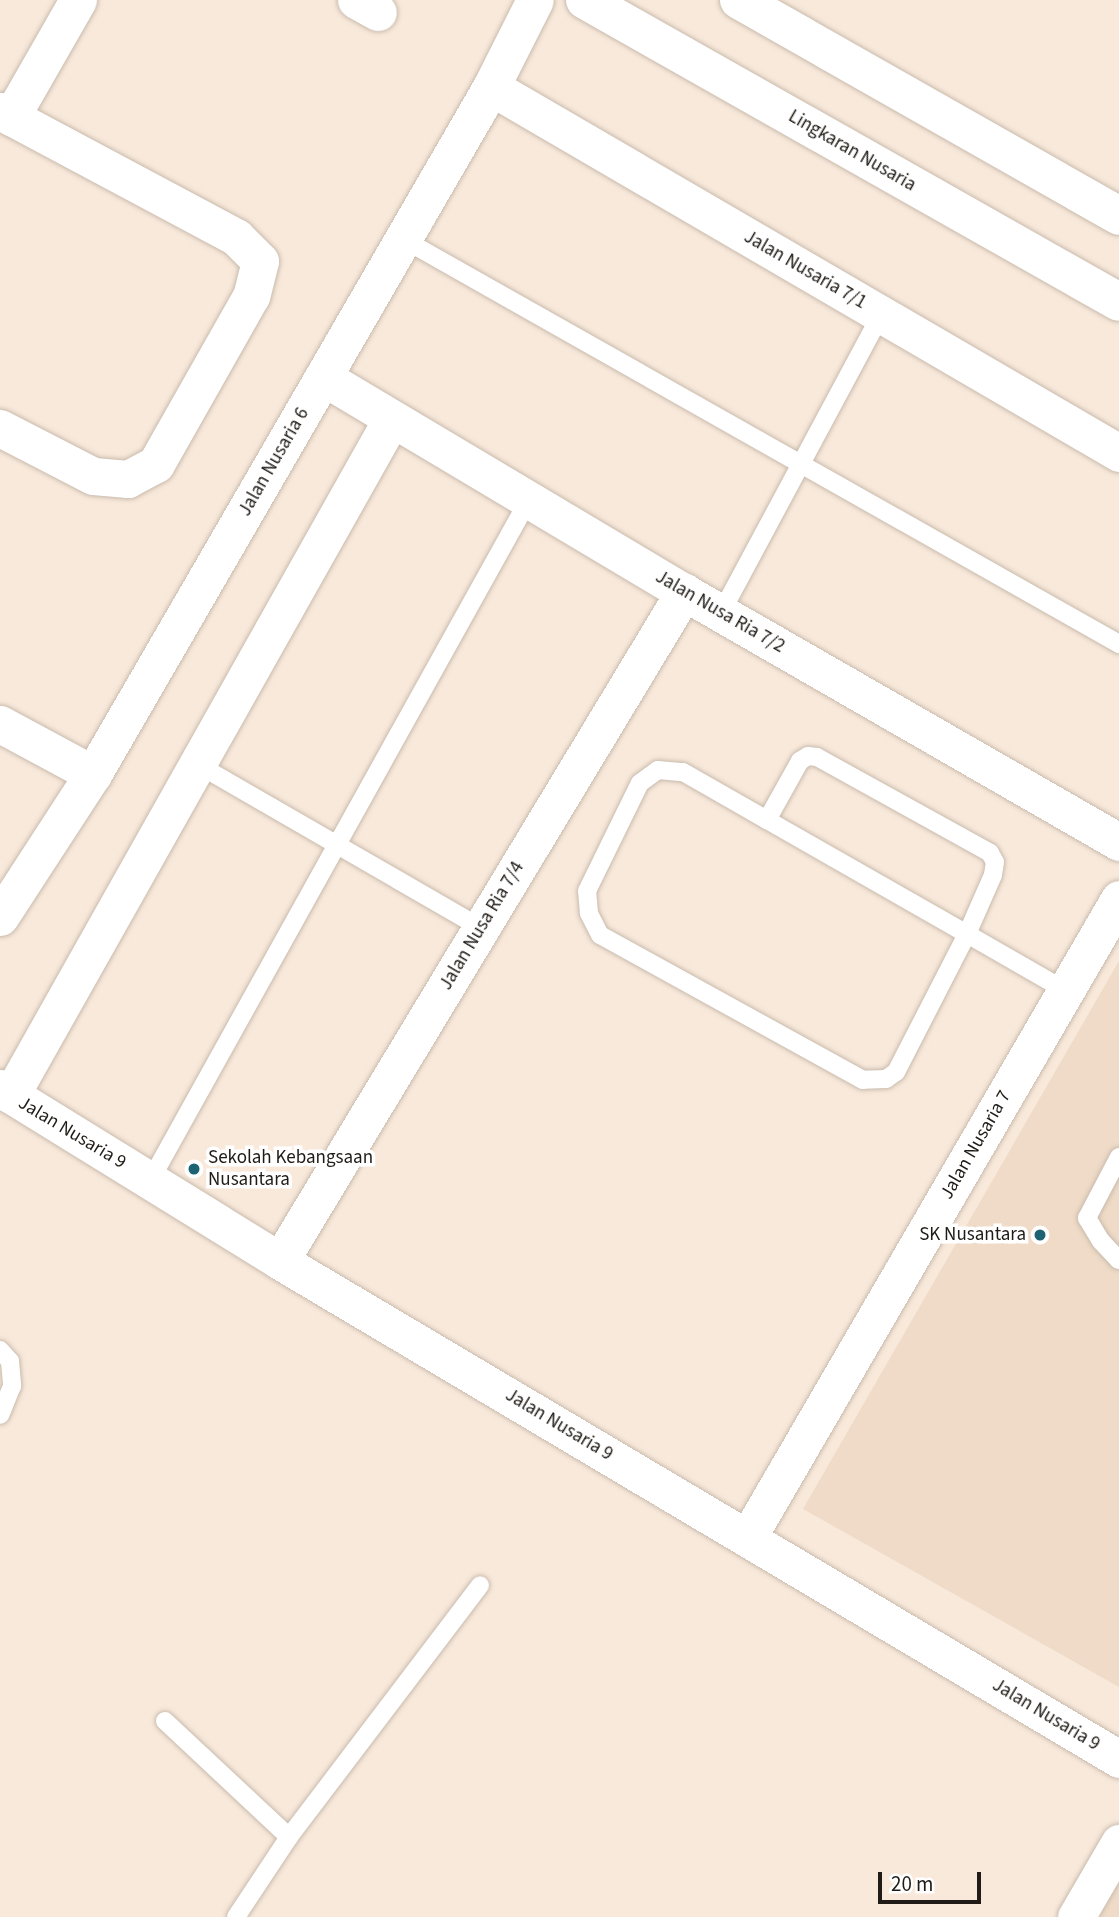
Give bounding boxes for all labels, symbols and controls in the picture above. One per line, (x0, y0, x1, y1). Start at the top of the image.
street label: Lingkaran Nusaria (784, 105, 920, 197)
street label: Jalan Nusaria 7/1 (740, 226, 870, 314)
street label: Jalan Nusaria 6 (234, 404, 314, 520)
street label: Jalan Nusa Ria 7/2 (651, 566, 789, 658)
street label: Jalan Nusa Ria 7/4 (435, 858, 529, 994)
street label: Jalan Nusaria 7 (936, 1087, 1016, 1203)
street label: Jalan Nusaria 9 (14, 1092, 130, 1174)
place label: Sekolah Kebangsaan Nusantara (208, 1147, 373, 1191)
marker: Sekolah Kebangsaan Nusantara (186, 1161, 202, 1177)
place label: SK Nusantara (919, 1224, 1026, 1246)
marker: SK Nusantara (1032, 1227, 1048, 1243)
street label: Jalan Nusaria 9 (501, 1384, 617, 1466)
street label: Jalan Nusaria 9 (988, 1674, 1104, 1756)
scale bar (881, 1857, 984, 1901)
text: 20 m (891, 1869, 933, 1899)

